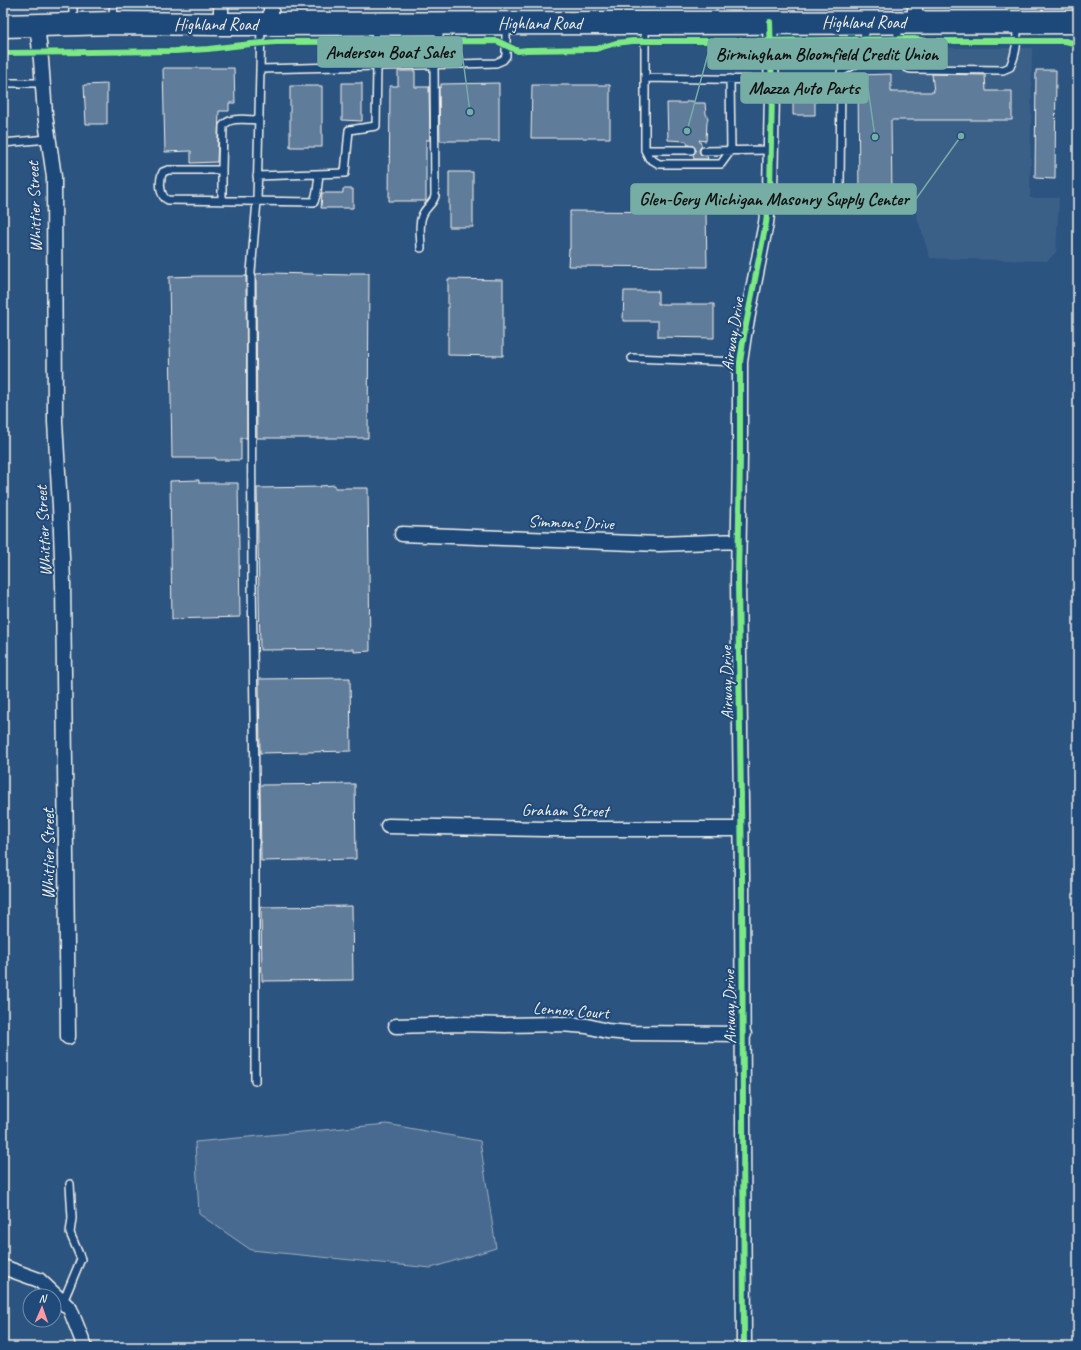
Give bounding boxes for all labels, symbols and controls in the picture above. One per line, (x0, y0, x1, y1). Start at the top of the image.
street label: Highland Road (822, 12, 908, 33)
street label: Highland Road (498, 13, 584, 34)
street label: Highland Road (174, 14, 260, 35)
callout: Anderson Boat Sales (318, 37, 462, 67)
callout: Birmingham Bloomfield Credit Union (708, 39, 947, 69)
text: Anderson Boat Sales (326, 41, 456, 63)
text: Birmingham Bloomfield Credit Union (716, 43, 940, 65)
callout: Mazza Auto Parts (741, 73, 868, 103)
text: Mazza Auto Parts (749, 77, 861, 99)
street label: Whittier Street (22, 159, 47, 253)
callout: Glen-Gery Michigan Masonry Supply Center (631, 184, 916, 214)
text: Glen-Gery Michigan Masonry Supply Center (639, 188, 911, 210)
street label: Airway Drive (716, 295, 749, 372)
street label: Whittier Street (31, 483, 56, 577)
street label: Simmons Drive (528, 511, 616, 535)
street label: Airway Drive (715, 644, 738, 720)
street label: Graham Street (521, 799, 611, 822)
street label: Whittier Street (38, 806, 59, 899)
street label: Airway Drive (718, 968, 741, 1044)
street label: Lennox Court (532, 997, 612, 1024)
north arrow (22, 1288, 62, 1328)
text: N (39, 1291, 48, 1305)

